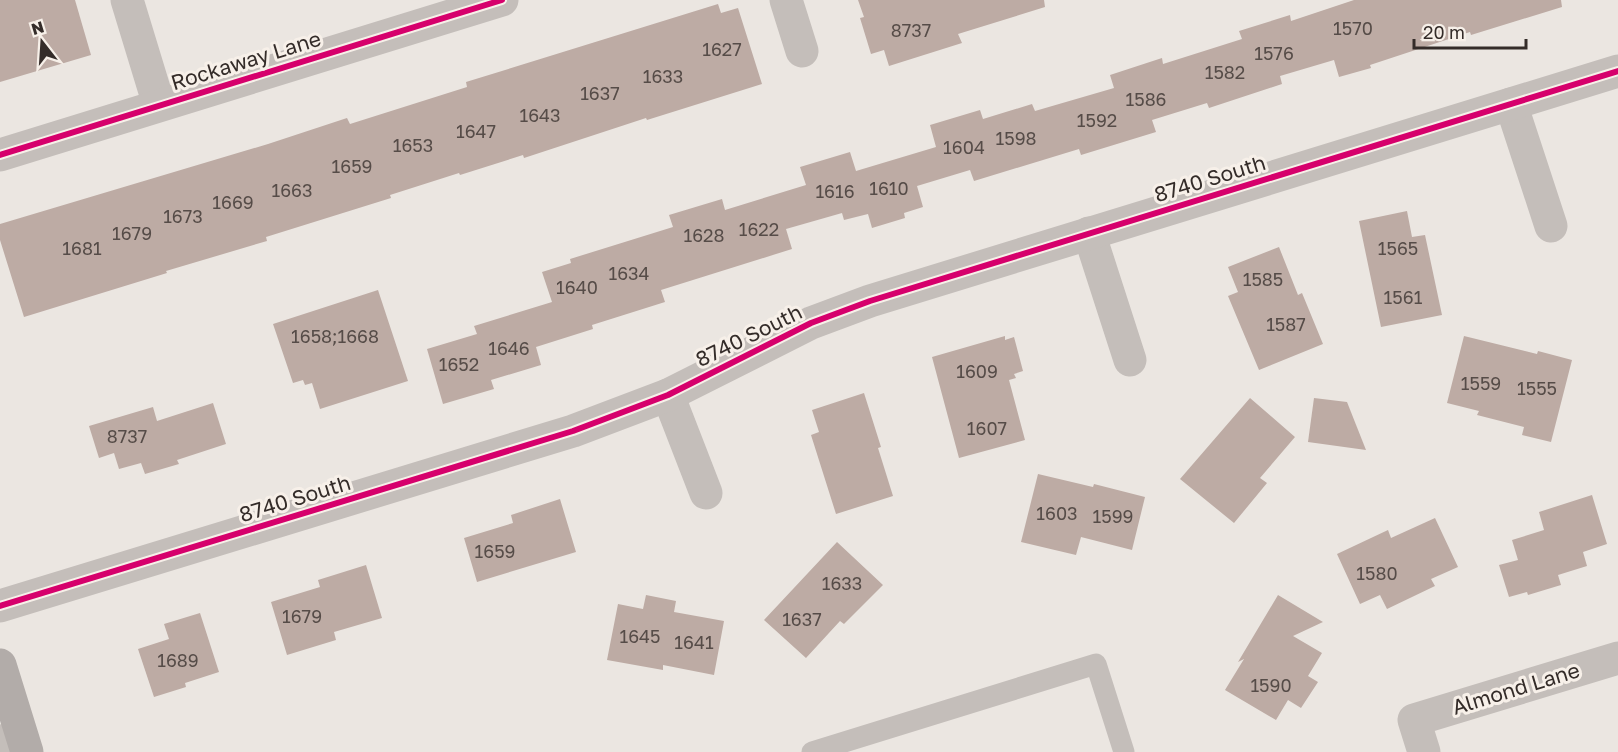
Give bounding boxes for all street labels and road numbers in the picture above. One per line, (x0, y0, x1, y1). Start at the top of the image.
street label: Rockaway Lane (168, 25, 324, 95)
street label: 8740 South (1151, 149, 1269, 207)
street label: 8740 South (691, 298, 806, 372)
street label: 8740 South (236, 469, 354, 527)
street label: Almond Lane (1449, 656, 1583, 720)

